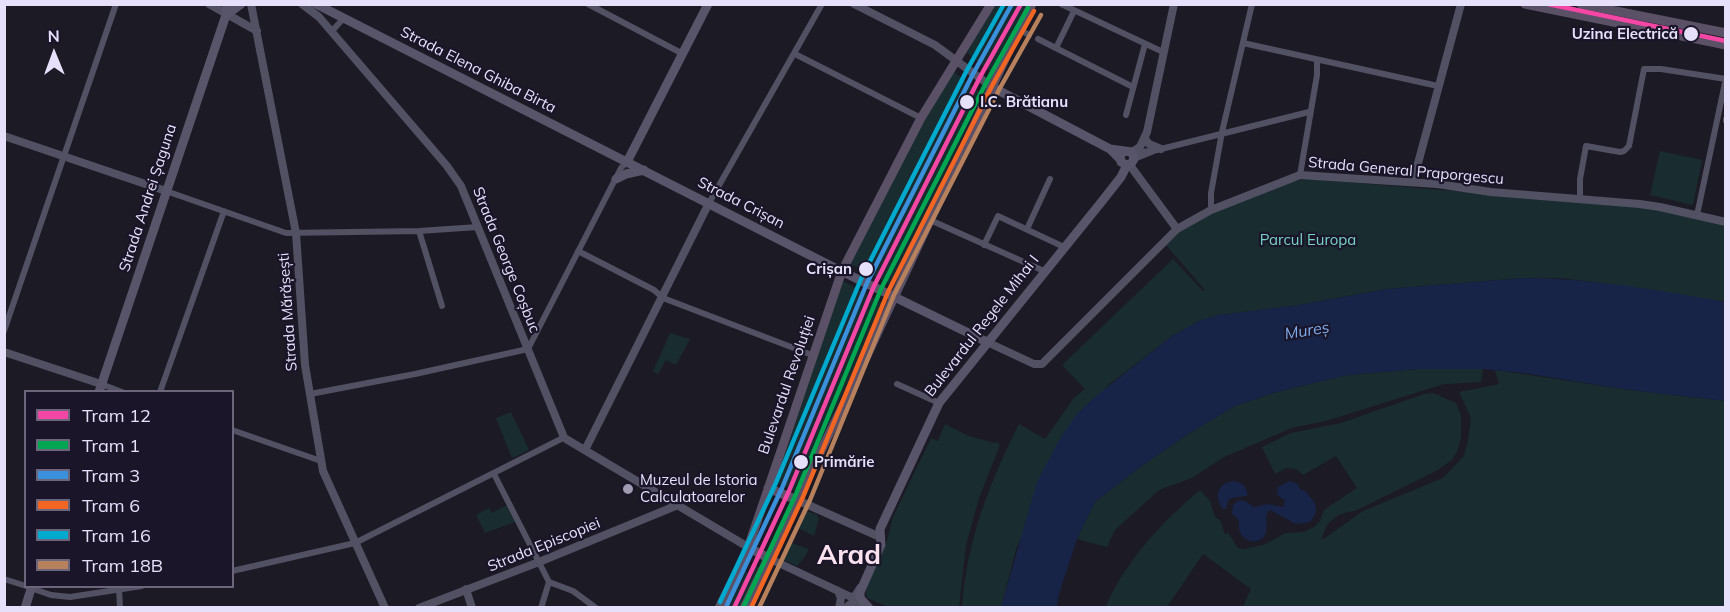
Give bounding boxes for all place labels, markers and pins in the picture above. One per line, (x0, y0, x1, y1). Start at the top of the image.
place label: Uzina Electrică (1572, 25, 1678, 43)
marker: Uzina Electrică (1682, 25, 1700, 43)
marker: I.C. Brătianu (958, 93, 976, 111)
place label: I.C. Brătianu (980, 93, 1068, 111)
place label: Crișan (806, 260, 852, 278)
marker: Crișan (857, 260, 875, 278)
marker: Primărie (792, 453, 810, 471)
place label: Primărie (814, 453, 874, 471)
place label: Muzeul de Istoria Calculatoarelor (640, 471, 758, 506)
marker: Muzeul de Istoria Calculatoarelor (621, 482, 635, 496)

